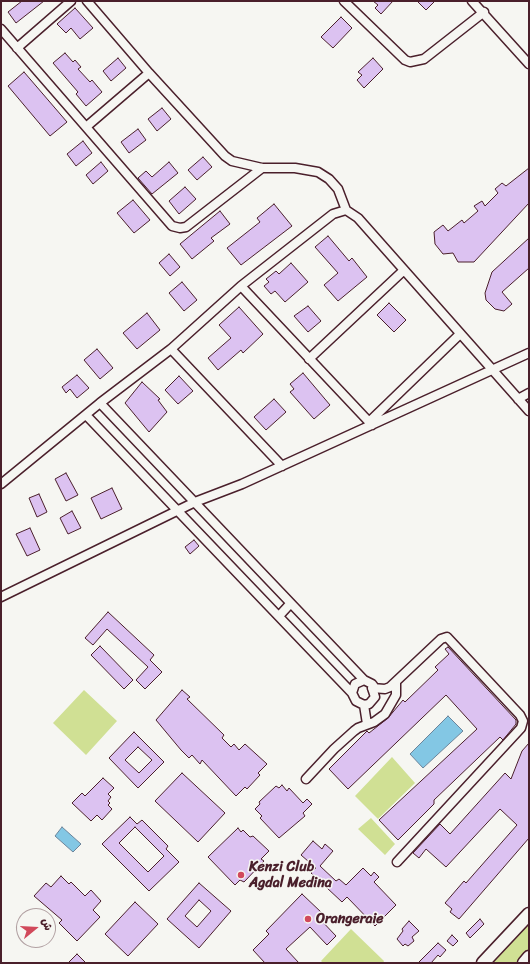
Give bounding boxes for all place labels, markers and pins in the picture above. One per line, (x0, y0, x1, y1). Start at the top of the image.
place label: Kenzi Club Agdal Medina (249, 859, 332, 892)
marker: Kenzi Club Agdal Medina (236, 870, 246, 880)
place label: Orangeraie (316, 911, 383, 927)
marker: Orangeraie (303, 914, 313, 924)

